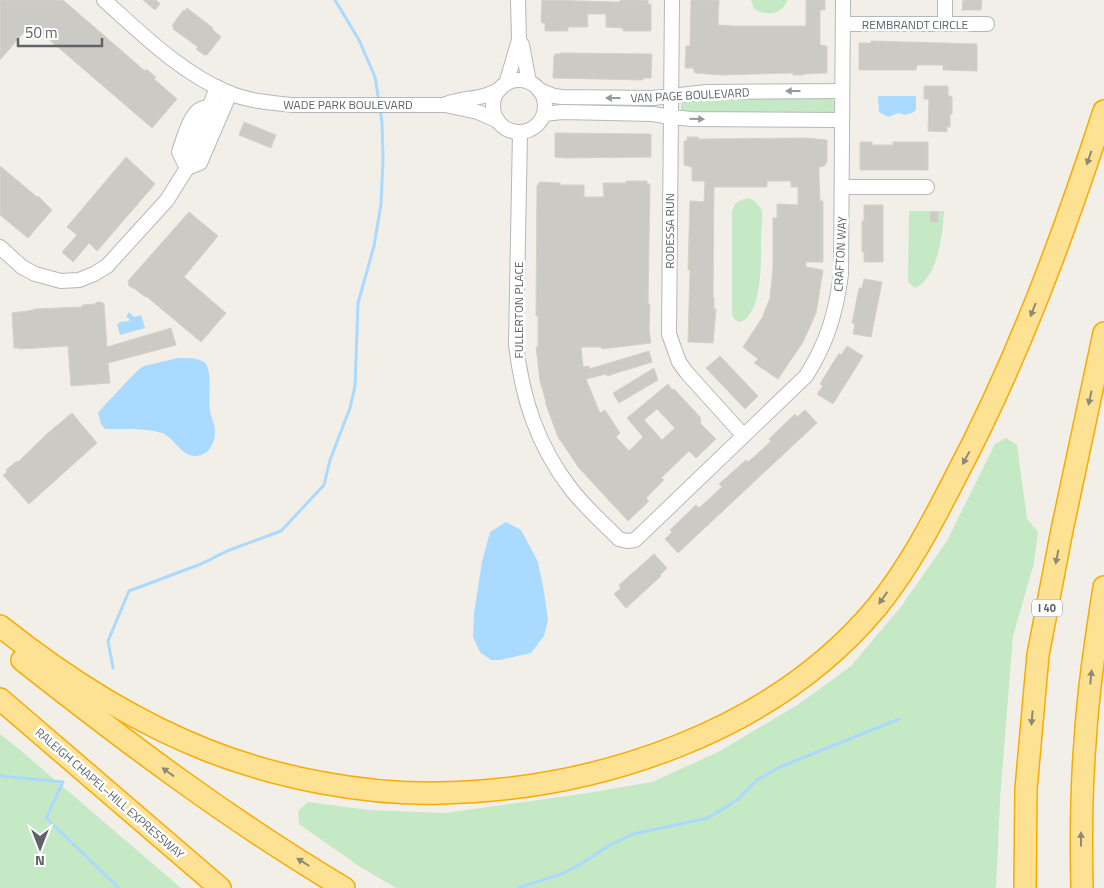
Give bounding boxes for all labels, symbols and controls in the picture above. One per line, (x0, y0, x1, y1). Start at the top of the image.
scale bar (18, 15, 101, 47)
street label: REMBRANDT CIRCLE (862, 15, 968, 34)
text: 50 m (25, 21, 58, 44)
street label: VAN PAGE BOULEVARD (630, 82, 750, 108)
one-way arrow (785, 88, 801, 96)
one-way arrow (605, 94, 621, 102)
street label: WADE PARK BOULEVARD (283, 95, 413, 114)
one-way arrow (689, 115, 705, 123)
one-way arrow (1085, 150, 1092, 165)
street label: RODESSA RUN (660, 193, 679, 269)
street label: CRAFTON WAY (829, 215, 851, 292)
street label: FULLERTON PLACE (509, 261, 528, 359)
one-way arrow (1029, 303, 1037, 318)
one-way arrow (1086, 391, 1094, 406)
one-way arrow (962, 451, 970, 465)
one-way arrow (1052, 549, 1060, 565)
one-way arrow (878, 591, 888, 604)
road number: I 40 (1032, 600, 1062, 616)
one-way arrow (1088, 669, 1096, 685)
one-way arrow (1028, 710, 1036, 726)
street label: RALEIGH CHAPEL–HILL EXPRESSWAY (31, 723, 189, 863)
one-way arrow (161, 767, 175, 777)
north arrow (15, 823, 65, 873)
one-way arrow (1077, 831, 1085, 847)
text: N (35, 851, 45, 872)
one-way arrow (296, 858, 310, 867)

